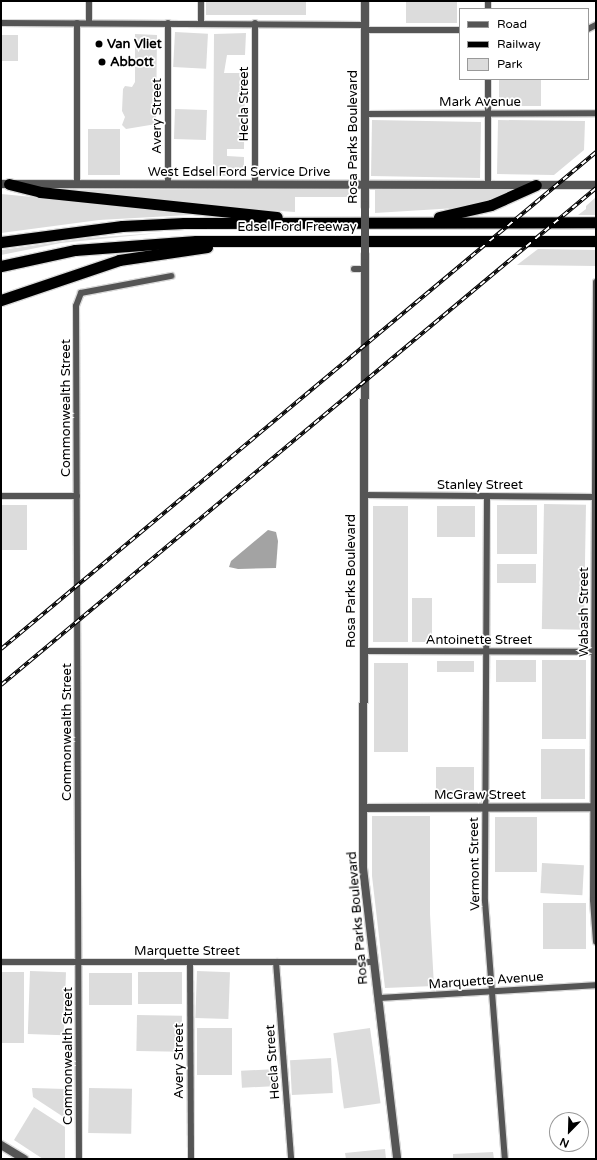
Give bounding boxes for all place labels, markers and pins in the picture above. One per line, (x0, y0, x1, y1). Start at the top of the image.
place label: Van Vliet (107, 36, 162, 52)
marker: Van Vliet (94, 39, 104, 49)
place label: Abbott (110, 54, 154, 70)
marker: Abbott (97, 57, 107, 67)

